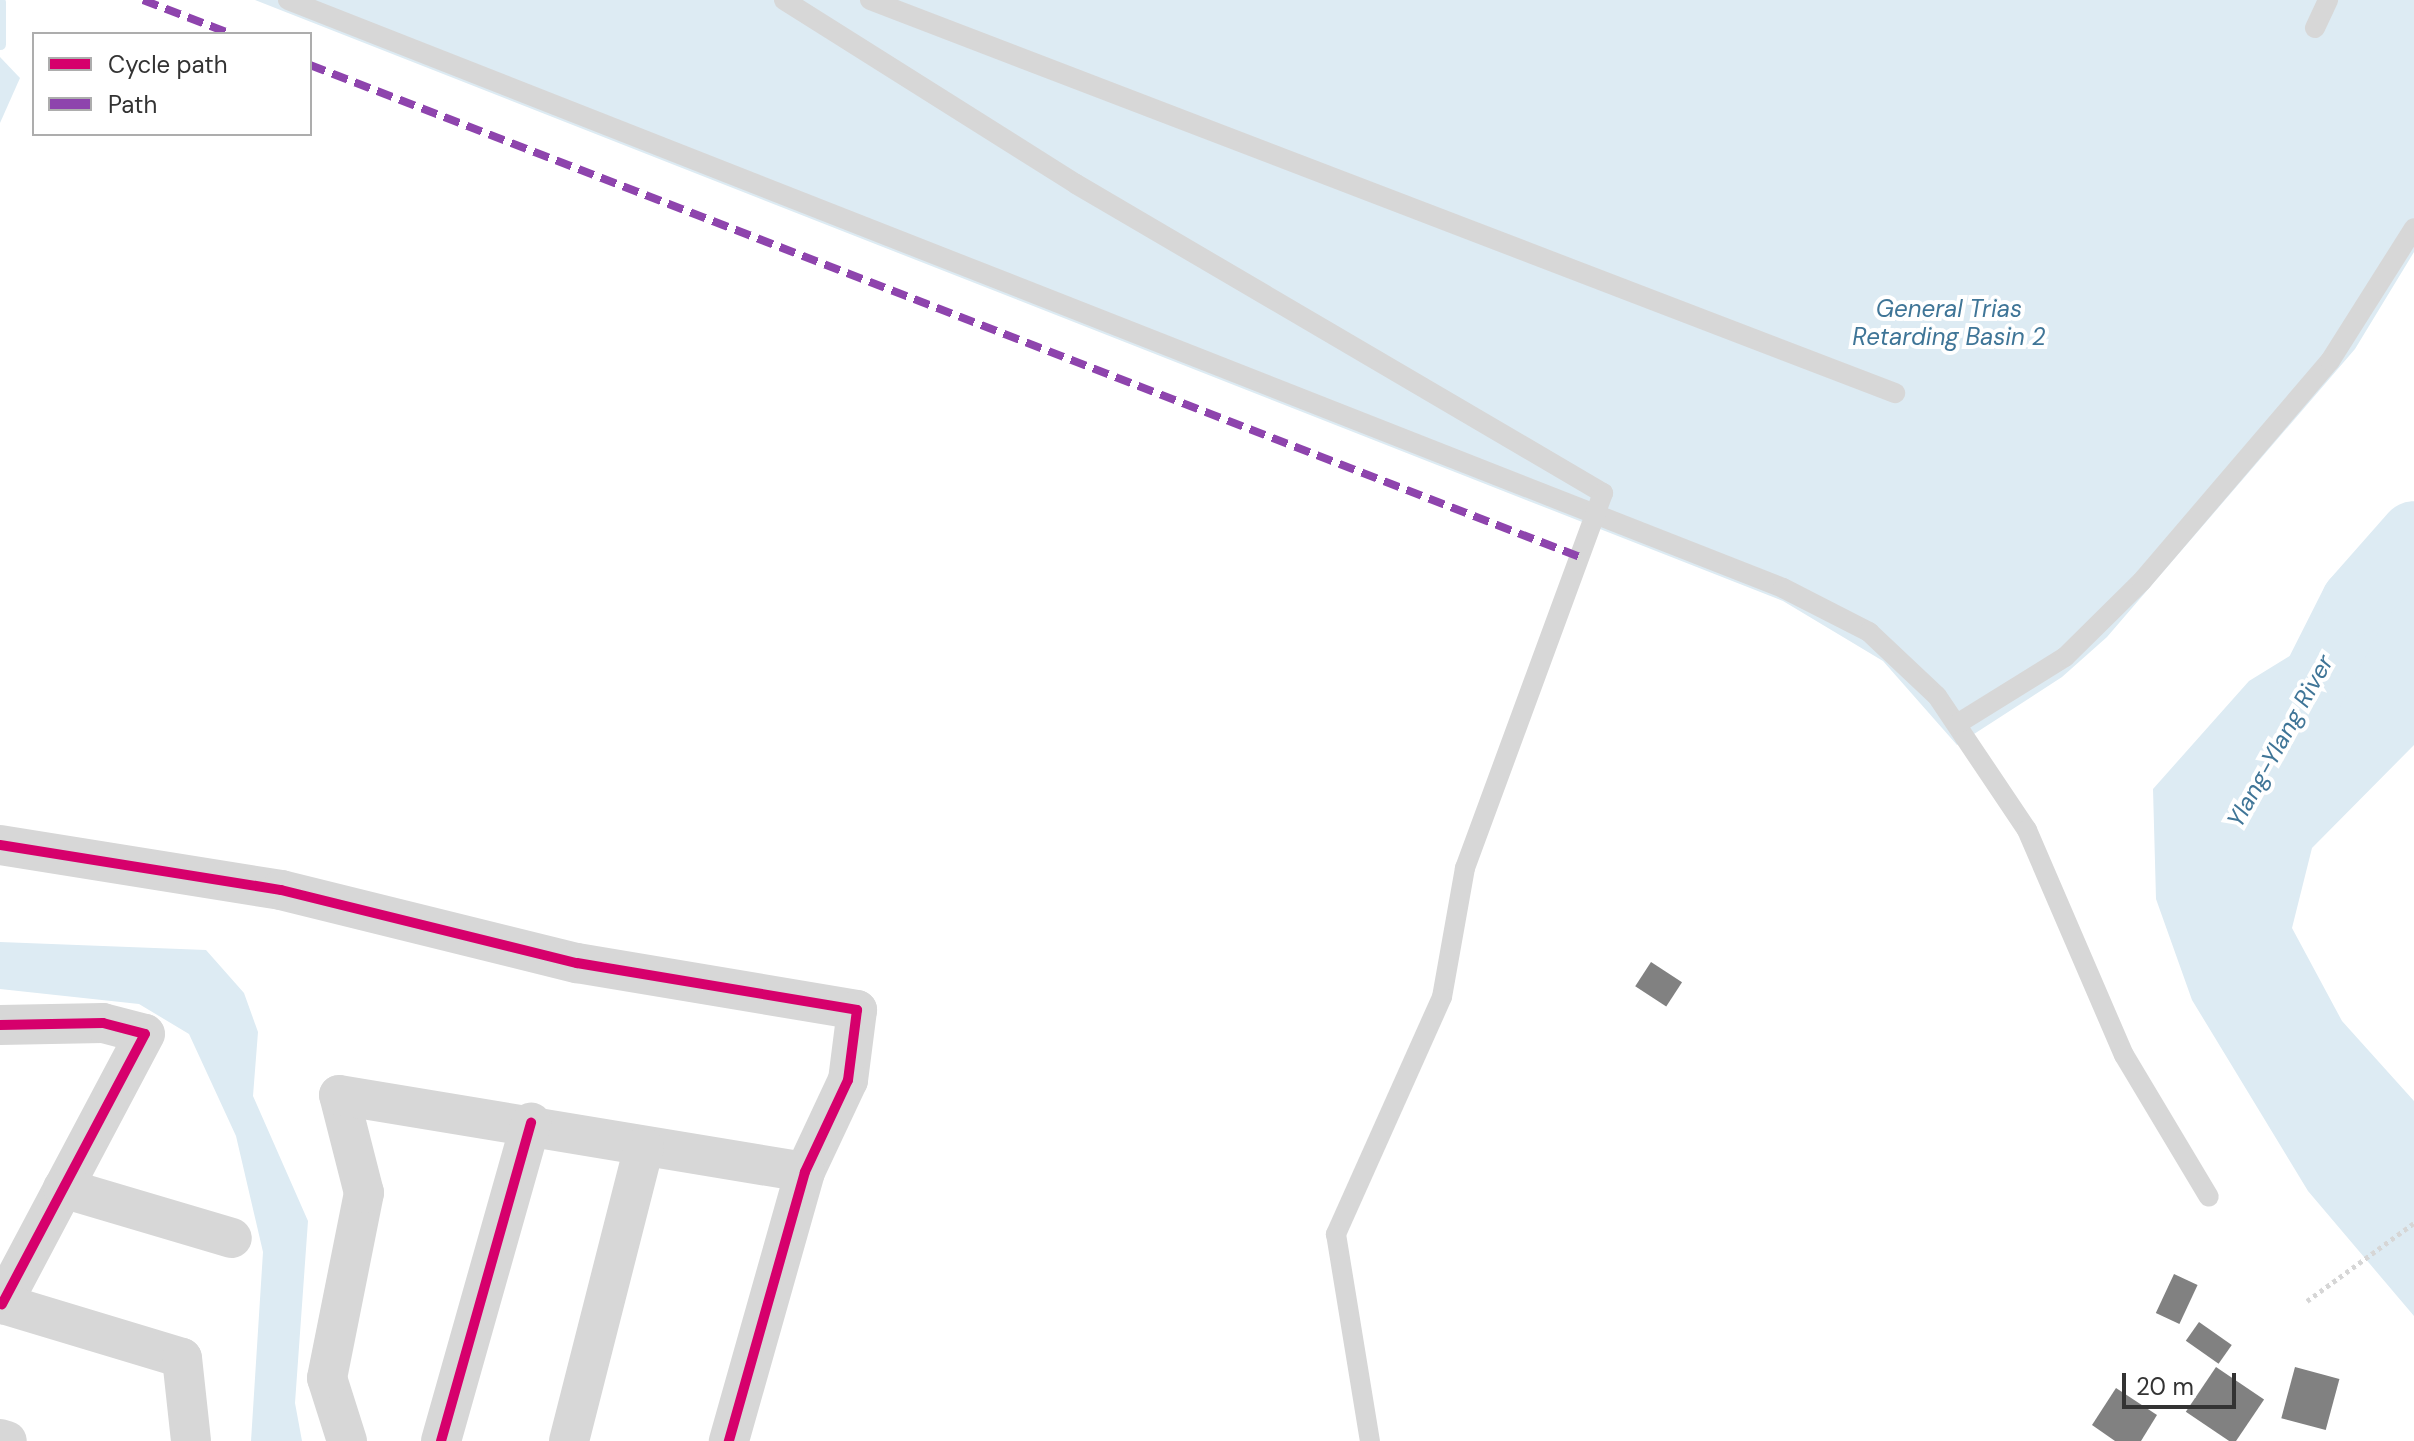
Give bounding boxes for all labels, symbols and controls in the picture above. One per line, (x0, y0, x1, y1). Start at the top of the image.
legend (32, 32, 312, 136)
text: Cycle path (108, 49, 227, 80)
text: Path (108, 89, 157, 120)
water label: General Trias Retarding Basin 2 (1852, 295, 2046, 351)
water label: Ylang-Ylang River (2221, 650, 2339, 832)
scale bar (2126, 1357, 2240, 1407)
text: 20 m (2136, 1371, 2194, 1402)

